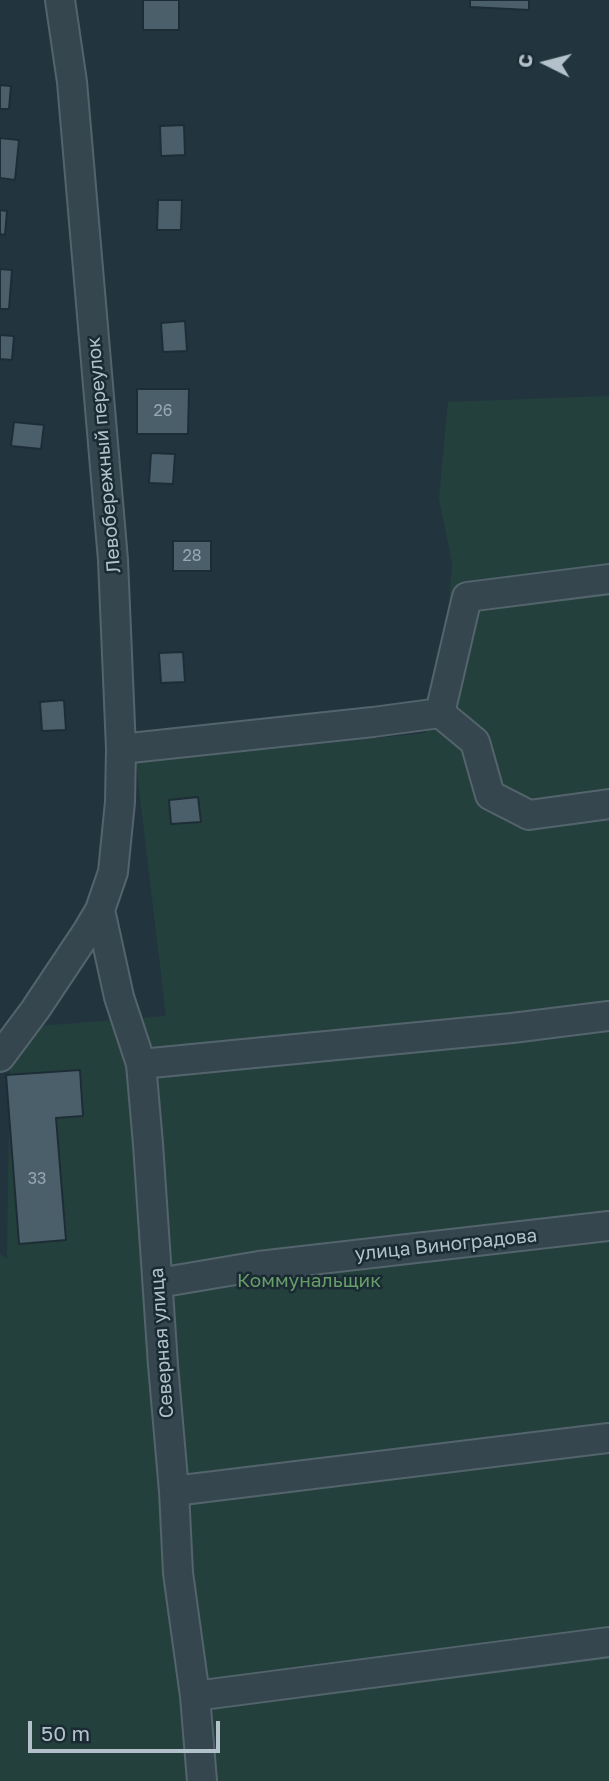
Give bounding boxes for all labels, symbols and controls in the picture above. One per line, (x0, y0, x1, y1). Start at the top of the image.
north arrow (511, 28, 581, 98)
text: С (512, 53, 537, 69)
street label: Левобережный переулок (82, 336, 126, 574)
house number: 26 (154, 401, 172, 421)
house number: 28 (182, 546, 202, 566)
house number: 33 (28, 1169, 46, 1189)
street label: улица Виноградова (354, 1224, 538, 1266)
street label: Северная улица (145, 1267, 179, 1419)
park label: Коммунальщик (237, 1270, 381, 1292)
scale bar (32, 1708, 224, 1752)
text: 50 m (41, 1720, 90, 1746)

